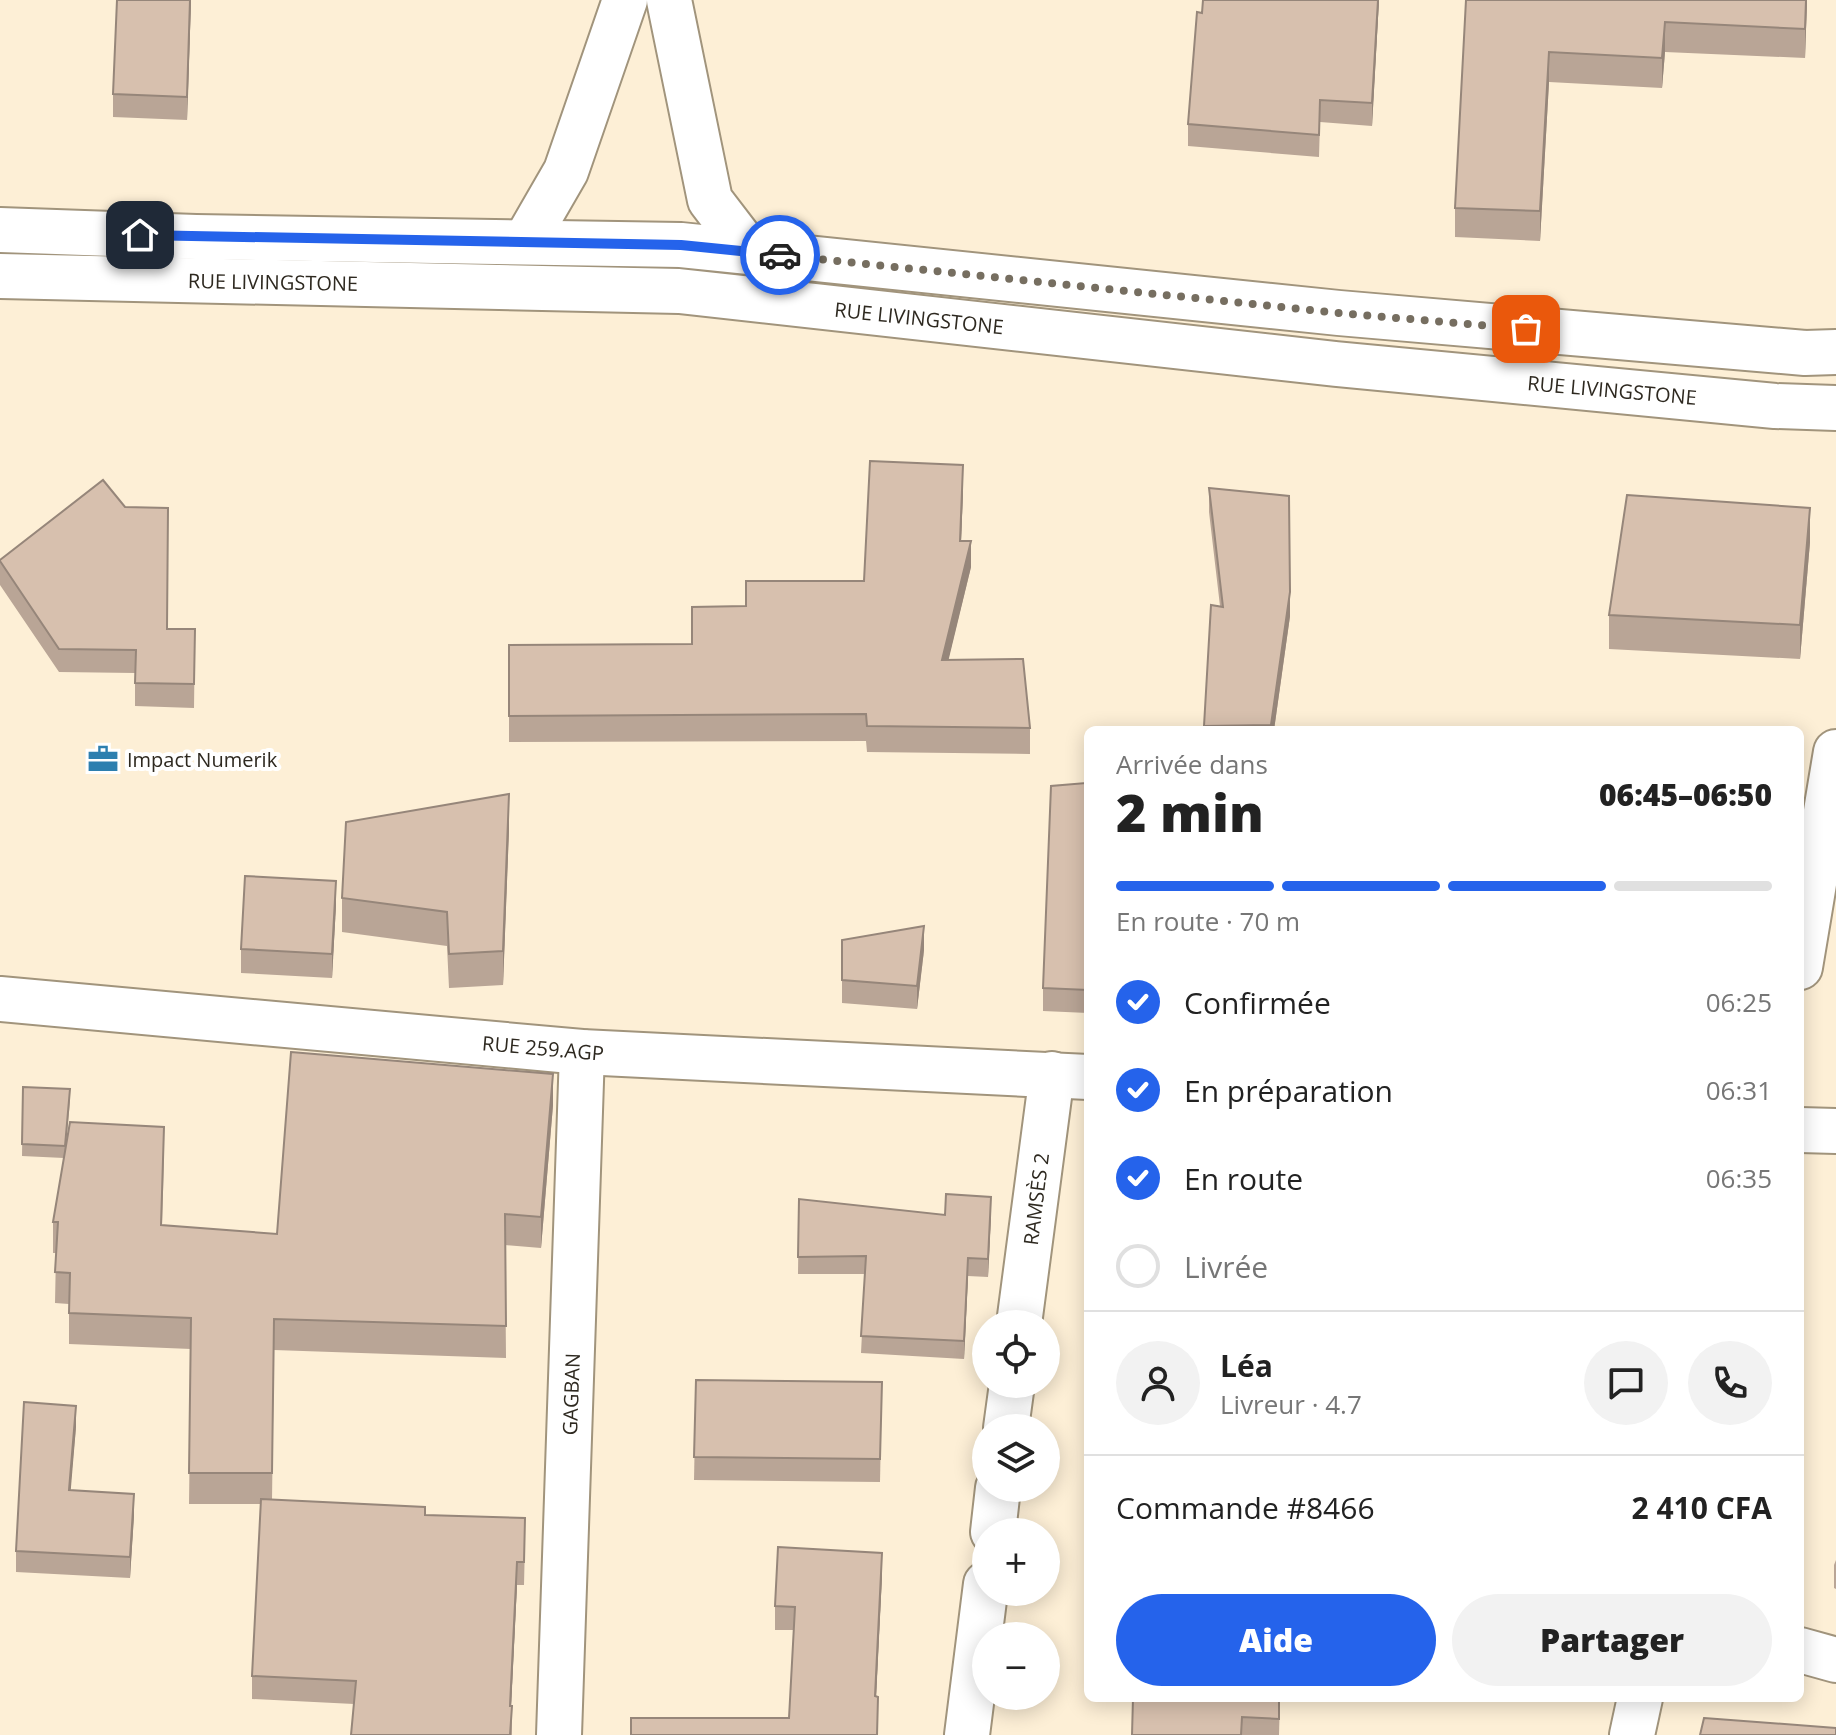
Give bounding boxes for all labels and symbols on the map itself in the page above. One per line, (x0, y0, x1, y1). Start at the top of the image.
pin (106, 201, 174, 269)
courier (740, 215, 820, 295)
street label: RUE LIVINGSTONE (188, 267, 358, 297)
pin (1492, 295, 1560, 363)
street label: RUE LIVINGSTONE (833, 296, 1005, 340)
street label: RUE LIVINGSTONE (1526, 369, 1698, 411)
office icon: Impact Numerik (86, 742, 120, 776)
place label: Impact Numerik (127, 746, 278, 773)
street label: RUE 259.AGP (481, 1029, 605, 1067)
street label: RAMSÈS 2 (1017, 1151, 1055, 1247)
street label: GAGBAN (556, 1352, 586, 1436)

